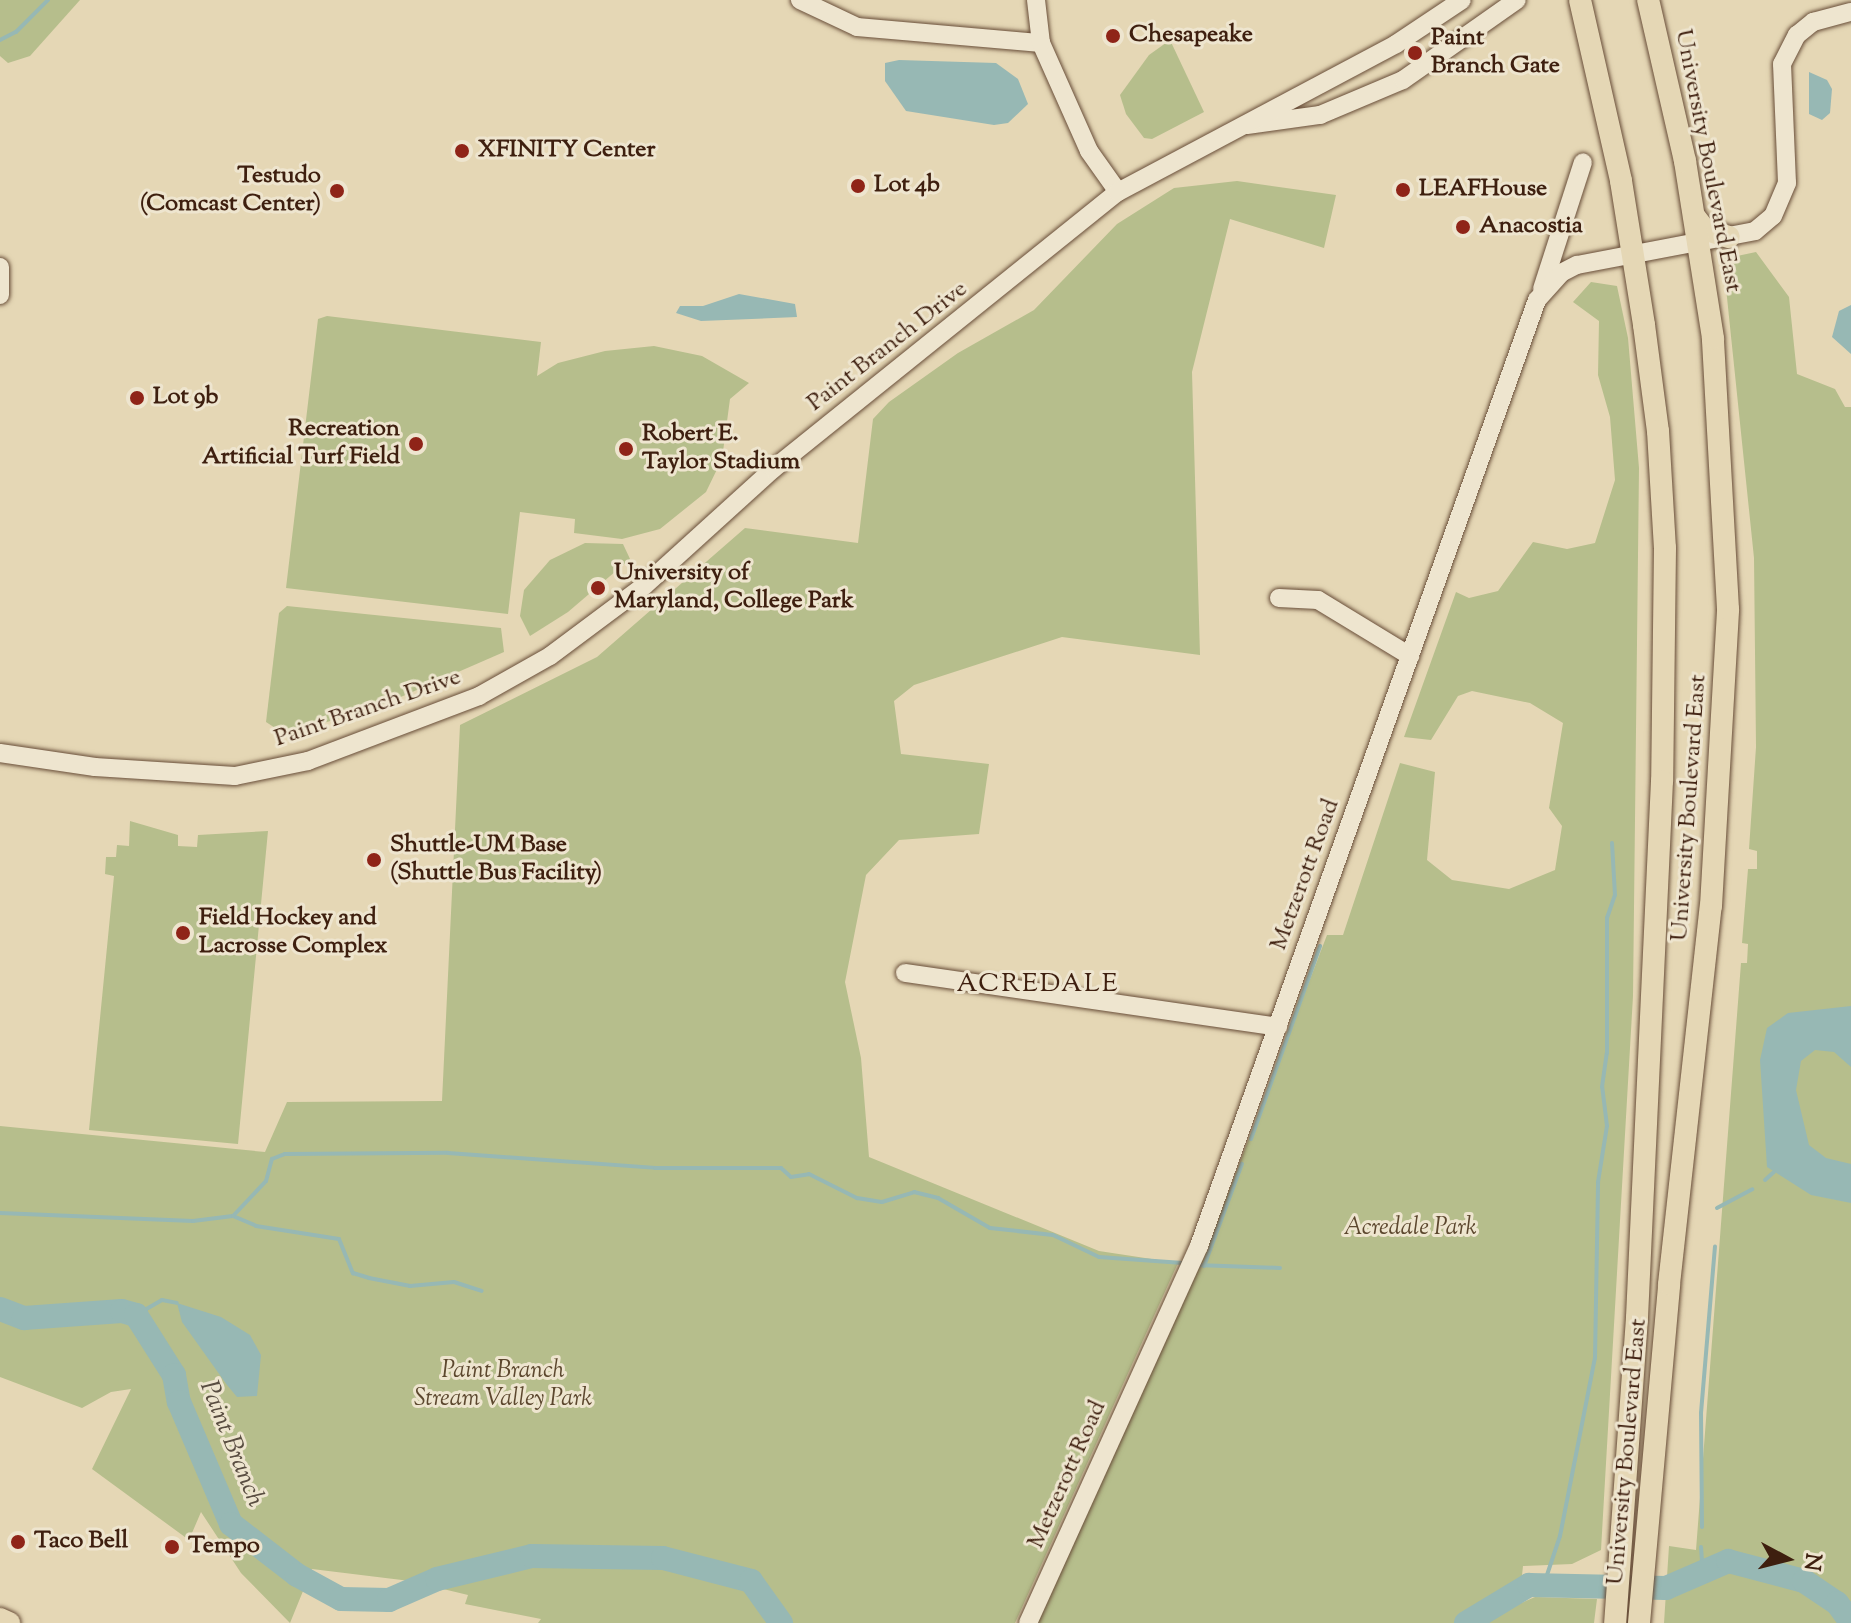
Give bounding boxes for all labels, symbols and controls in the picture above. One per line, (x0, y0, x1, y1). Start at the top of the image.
place label: Chesapeake (1129, 22, 1253, 50)
place label: Paint Branch Gate (1431, 25, 1560, 81)
marker: Chesapeake (1104, 27, 1122, 45)
street label: University Boulevard East (1667, 27, 1747, 295)
marker: Paint Branch Gate (1406, 44, 1424, 62)
place label: XFINITY Center (478, 137, 655, 165)
marker: XFINITY Center (453, 142, 471, 160)
place label: Testudo (Comcast Center) (140, 163, 321, 219)
place label: Lot 4b (874, 172, 940, 200)
place label: LEAFHouse (1419, 176, 1547, 204)
marker: Lot 4b (849, 177, 867, 195)
marker: LEAFHouse (1394, 181, 1412, 199)
marker: Testudo (Comcast Center) (328, 182, 346, 200)
place label: Anacostia (1479, 213, 1583, 241)
marker: Anacostia (1454, 218, 1472, 236)
street label: Paint Branch Drive (802, 276, 974, 418)
place label: Lot 9b (153, 384, 218, 412)
marker: Lot 9b (128, 389, 146, 407)
place label: Recreation Artificial Turf Field (202, 416, 400, 472)
place label: Robert E. Taylor Stadium (642, 421, 800, 477)
marker: Recreation Artificial Turf Field (407, 435, 425, 453)
marker: Robert E. Taylor Stadium (617, 440, 635, 458)
place label: University of Maryland, College Park (614, 560, 854, 616)
marker: University of Maryland, College Park (589, 579, 607, 597)
street label: Paint Branch Drive (271, 664, 465, 754)
street label: University Boulevard East (1666, 674, 1714, 942)
street label: Metzerott Road (1265, 796, 1347, 954)
place label: Shuttle-UM Base (Shuttle Bus Facility) (390, 832, 602, 888)
marker: Shuttle-UM Base (Shuttle Bus Facility) (365, 851, 383, 869)
place label: Field Hockey and Lacrosse Complex (199, 905, 387, 961)
marker: Field Hockey and Lacrosse Complex (174, 924, 192, 942)
district label: ACREDALE (956, 969, 1120, 1001)
park label: Acredale Park (1343, 1215, 1477, 1243)
street label: University Boulevard East (1602, 1318, 1654, 1586)
park label: Paint Branch Stream Valley Park (414, 1358, 592, 1414)
water label: Paint Branch (192, 1376, 270, 1512)
street label: Metzerott Road (1023, 1397, 1113, 1553)
north arrow (1747, 1519, 1827, 1599)
place label: Taco Bell (34, 1528, 128, 1556)
marker: Taco Bell (9, 1533, 27, 1551)
place label: Tempo (188, 1533, 260, 1561)
marker: Tempo (163, 1538, 181, 1556)
text: N (1794, 1551, 1828, 1573)

